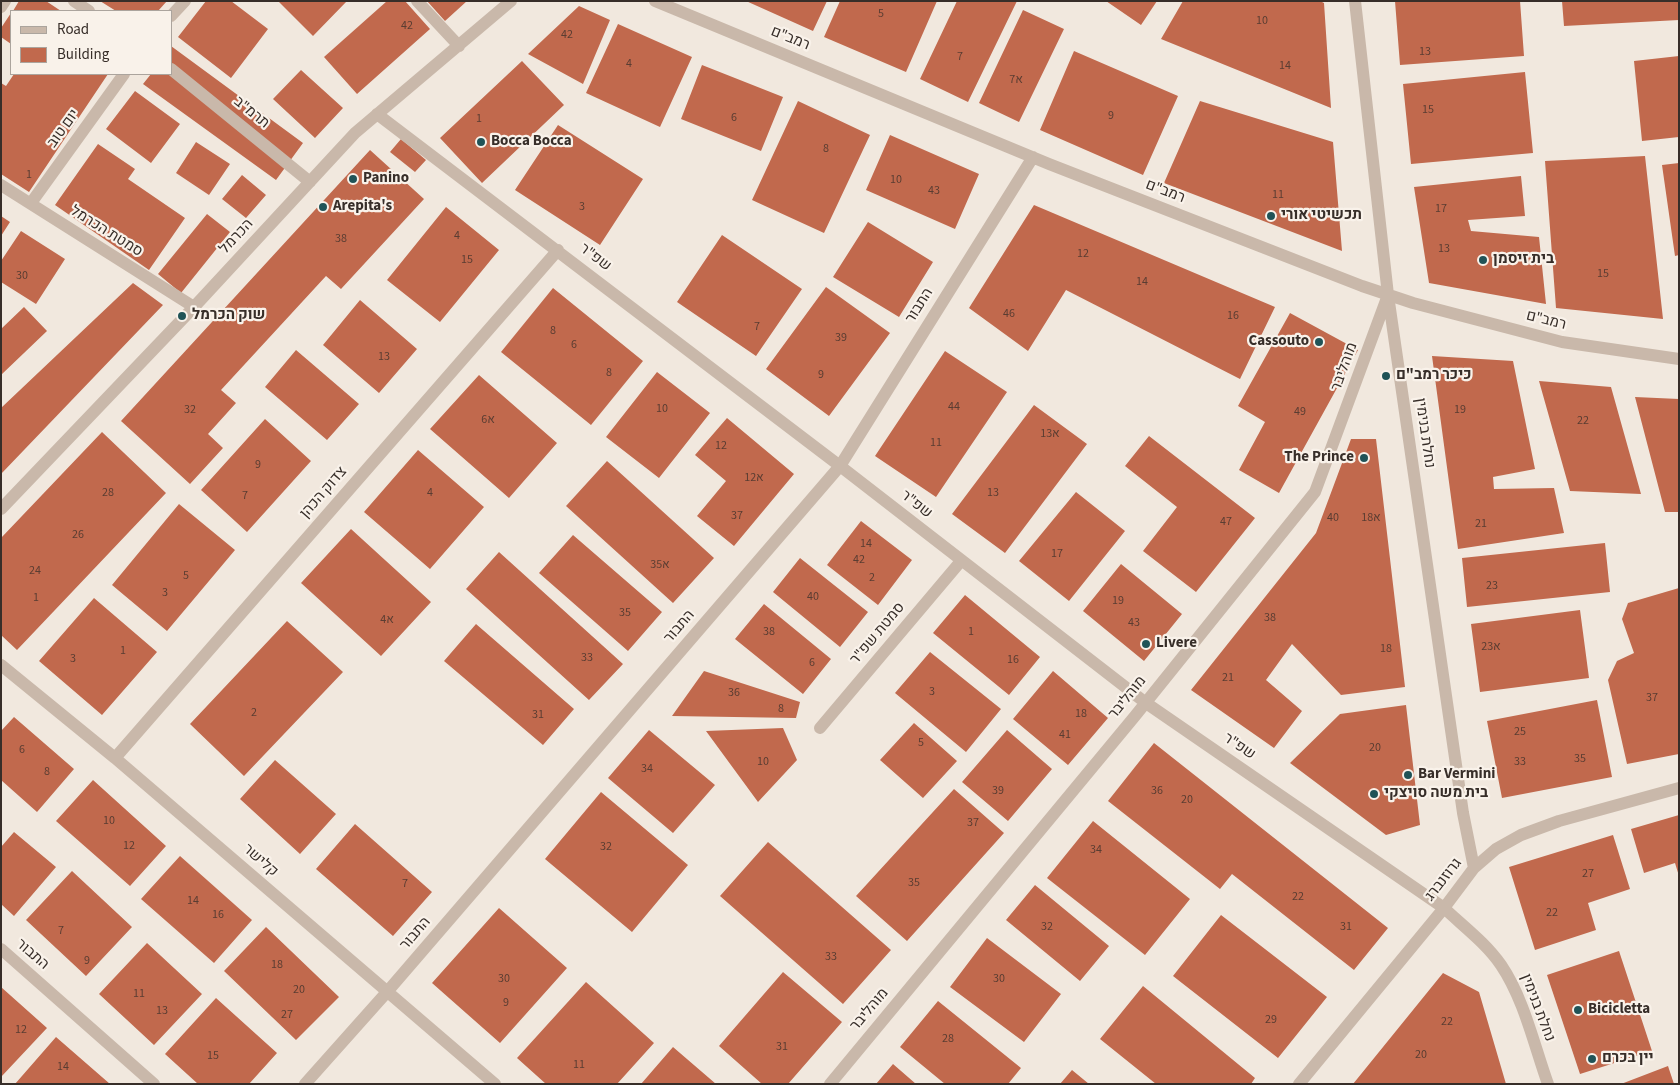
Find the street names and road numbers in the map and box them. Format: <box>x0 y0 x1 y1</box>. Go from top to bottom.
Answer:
street label: רמב"ם <box>768 23 812 55</box>
street label: תרמ"ב <box>230 93 272 133</box>
street label: יום טוב <box>44 106 84 152</box>
street label: רמב"ם <box>1143 176 1187 208</box>
street label: סמטת הכרמל <box>66 203 146 261</box>
street label: הכרמל <box>216 216 258 258</box>
street label: שפ"ר <box>576 240 614 276</box>
street label: התבור <box>902 285 938 327</box>
street label: רמב"ם <box>1524 307 1568 335</box>
street label: מוהליבר <box>1328 340 1362 394</box>
street label: נחלת בנימין <box>1410 397 1438 469</box>
street label: צדוק הכהן <box>297 463 351 523</box>
street label: שפ"ר <box>897 487 935 523</box>
street label: סמטת שפ"ר <box>847 599 909 669</box>
street label: התבור <box>661 607 699 647</box>
street label: מוהליבר <box>1105 673 1151 723</box>
street label: שפ"ר <box>1219 730 1259 764</box>
street label: קלישר <box>239 841 281 881</box>
street label: גרוזנברג <box>1422 855 1466 905</box>
street label: התבור <box>397 914 435 954</box>
street label: התבור <box>12 936 52 974</box>
street label: נחלת בנימין <box>1516 972 1558 1044</box>
street label: מוהליבר <box>847 985 893 1035</box>

